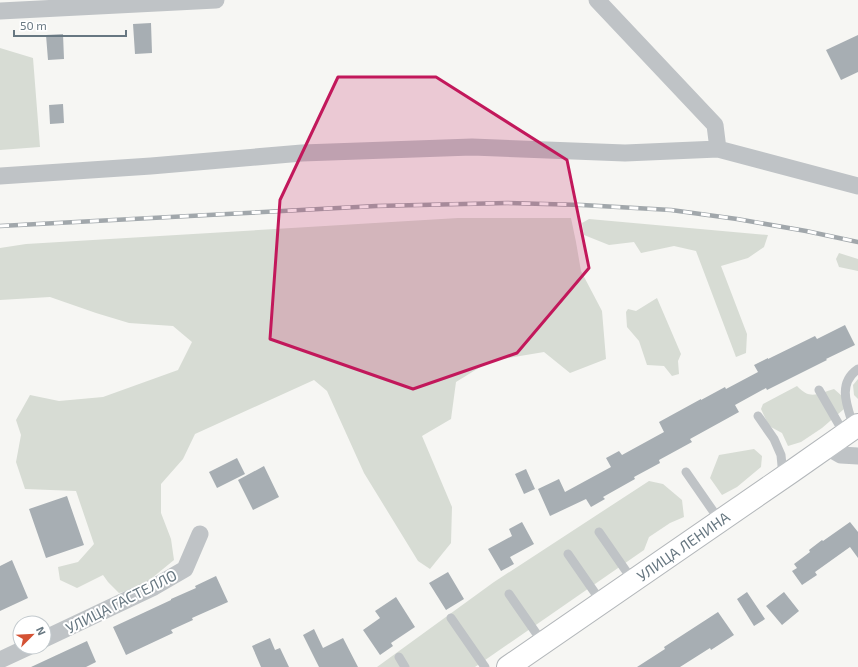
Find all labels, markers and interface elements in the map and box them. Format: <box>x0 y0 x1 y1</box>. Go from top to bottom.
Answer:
scale bar <box>14 12 126 38</box>
text: 50 m <box>20 18 47 32</box>
street label: УЛИЦА ЛЕНИНА <box>633 507 733 585</box>
street label: УЛИЦА ГАСТЕЛЛО <box>63 565 179 637</box>
north arrow <box>12 615 52 655</box>
text: N <box>34 624 49 637</box>

